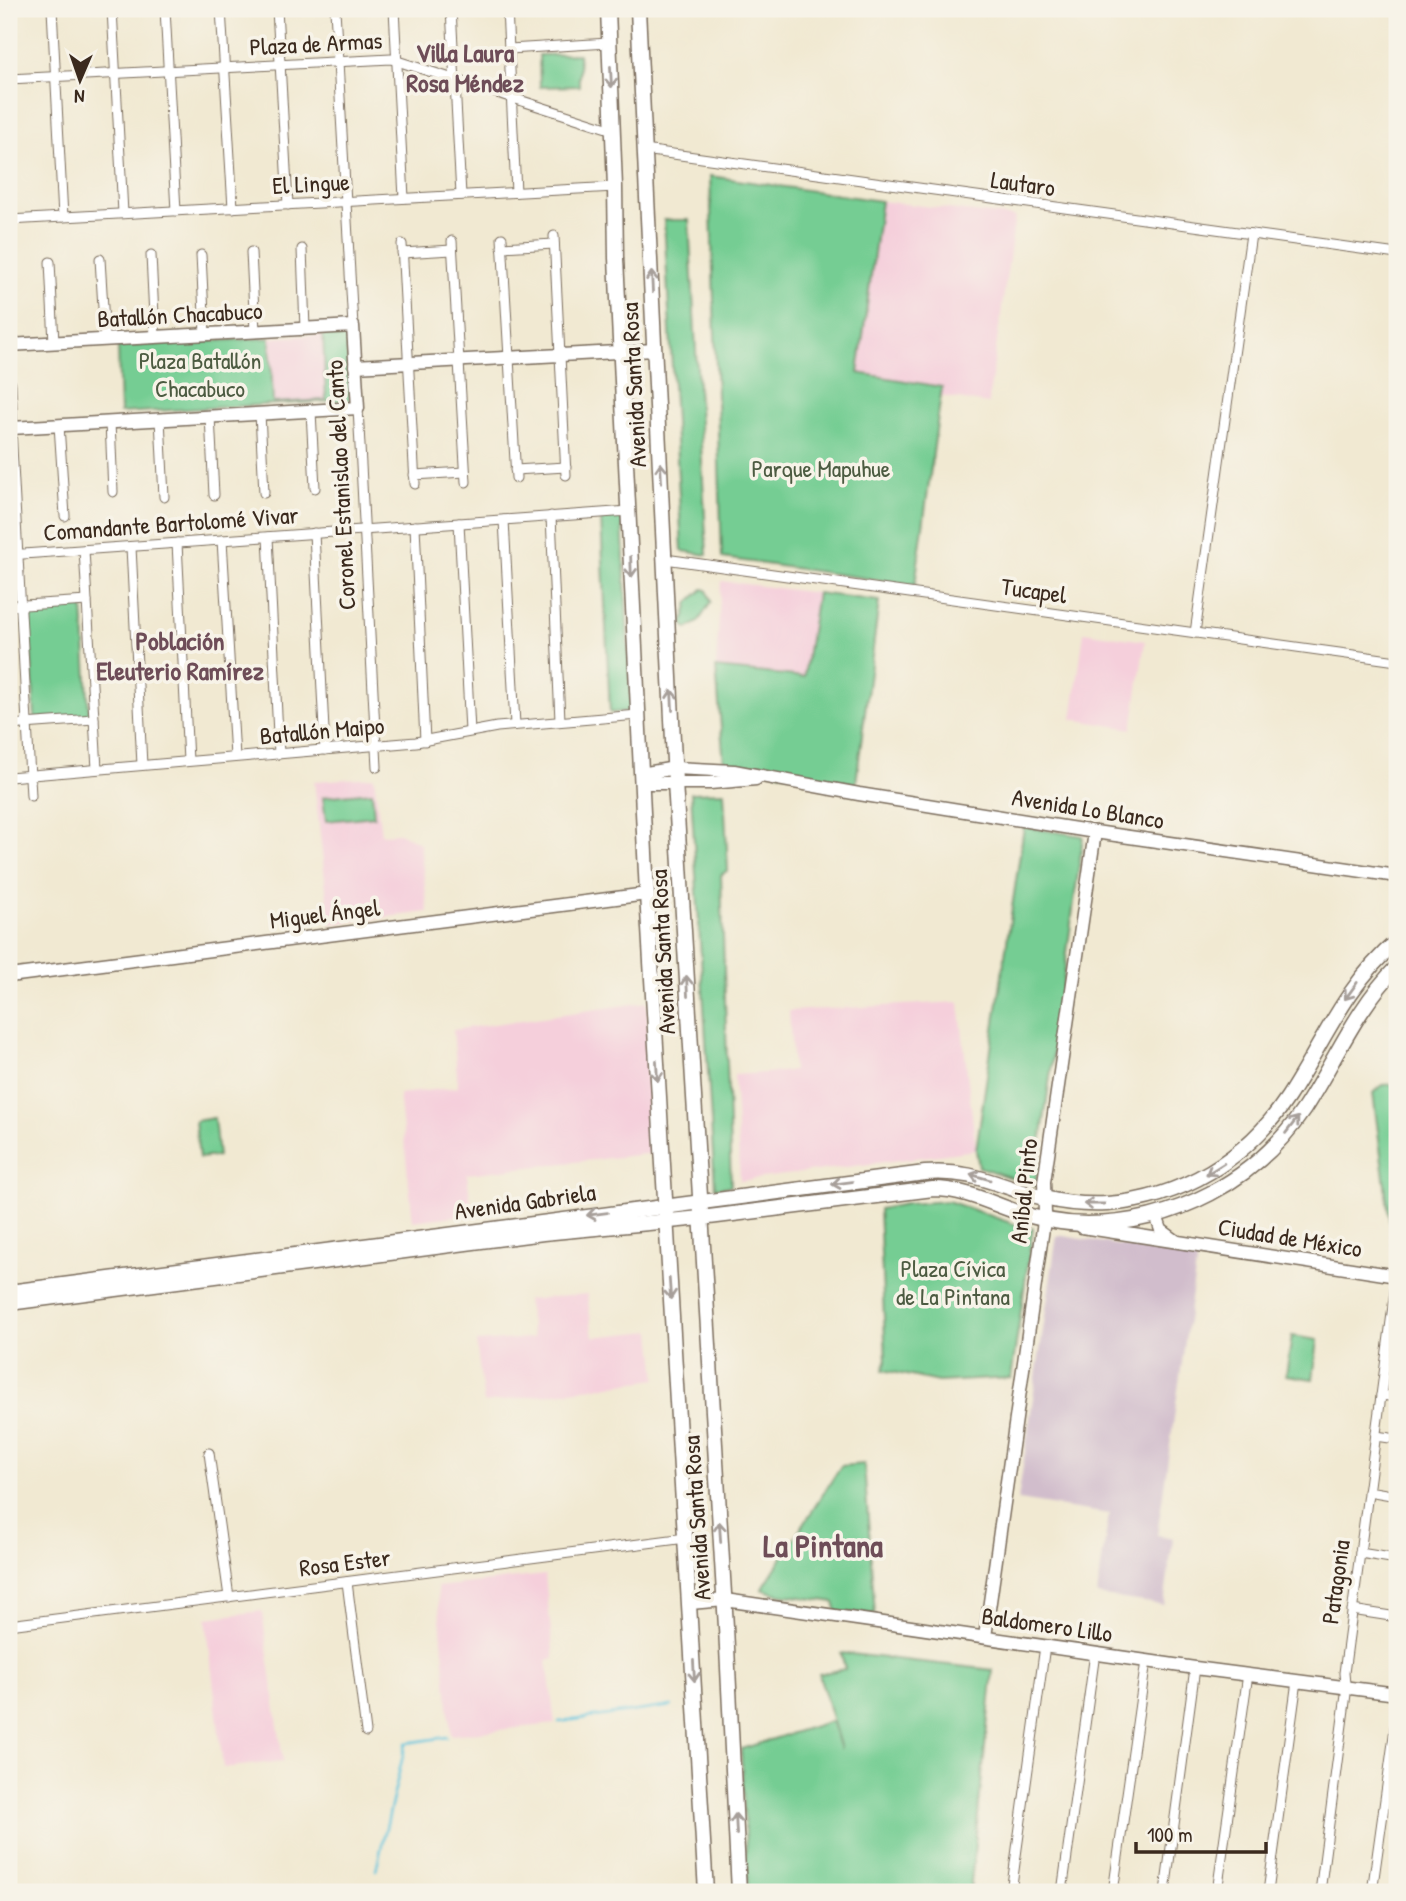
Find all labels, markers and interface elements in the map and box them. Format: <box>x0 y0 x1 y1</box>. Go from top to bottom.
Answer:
street label: Plaza de Armas <box>249 24 383 62</box>
district label: Villa Laura Rosa Méndez <box>406 35 524 100</box>
north arrow <box>46 46 116 116</box>
one-way arrow <box>604 65 617 88</box>
text: N <box>74 84 85 110</box>
street label: Lautaro <box>989 163 1058 203</box>
street label: El Lingue <box>271 165 351 201</box>
one-way arrow <box>645 271 658 294</box>
street label: Batallón Chacabuco <box>96 294 264 334</box>
street label: Avenida Santa Rosa <box>613 302 653 468</box>
park label: Plaza Batallón Chacabuco <box>139 344 261 404</box>
street label: Coronel Estanislao del Canto <box>317 359 363 611</box>
park label: Parque Mapuhue <box>752 452 891 484</box>
one-way arrow <box>655 462 668 485</box>
street label: Comandante Bartolomé Vivar <box>42 498 300 548</box>
one-way arrow <box>624 555 638 578</box>
street label: Tucapel <box>999 570 1070 611</box>
district label: Población Eleuterio Ramírez <box>96 623 264 688</box>
one-way arrow <box>665 689 678 712</box>
street label: Batallón Maipo <box>258 709 386 751</box>
street label: Avenida Lo Blanco <box>1010 780 1167 836</box>
street label: Avenida Santa Rosa <box>642 869 682 1035</box>
street label: Miguel Ángel <box>268 890 382 936</box>
one-way arrow <box>681 975 694 998</box>
one-way arrow <box>1344 981 1359 1000</box>
one-way arrow <box>651 1059 664 1082</box>
one-way arrow <box>1284 1116 1299 1135</box>
street label: Aníbal Pinto <box>1002 1137 1044 1245</box>
one-way arrow <box>1205 1162 1225 1176</box>
one-way arrow <box>969 1170 991 1183</box>
street label: Avenida Gabriela <box>452 1175 597 1227</box>
one-way arrow <box>831 1177 854 1190</box>
one-way arrow <box>1083 1197 1106 1211</box>
one-way arrow <box>586 1208 609 1221</box>
street label: Ciudad de México <box>1216 1210 1365 1264</box>
park label: Plaza Cívica de La Pintana <box>896 1252 1010 1312</box>
one-way arrow <box>664 1277 677 1300</box>
street label: Avenida Santa Rosa <box>674 1435 718 1602</box>
one-way arrow <box>714 1521 727 1544</box>
district label: La Pintana <box>763 1524 883 1567</box>
street label: Patagonia <box>1313 1538 1357 1626</box>
street label: Rosa Ester <box>297 1541 392 1583</box>
street label: Baldomero Lillo <box>980 1599 1115 1649</box>
one-way arrow <box>688 1659 701 1682</box>
scale bar <box>1136 1810 1266 1854</box>
one-way arrow <box>729 1813 742 1836</box>
text: 100 m <box>1147 1820 1193 1849</box>

